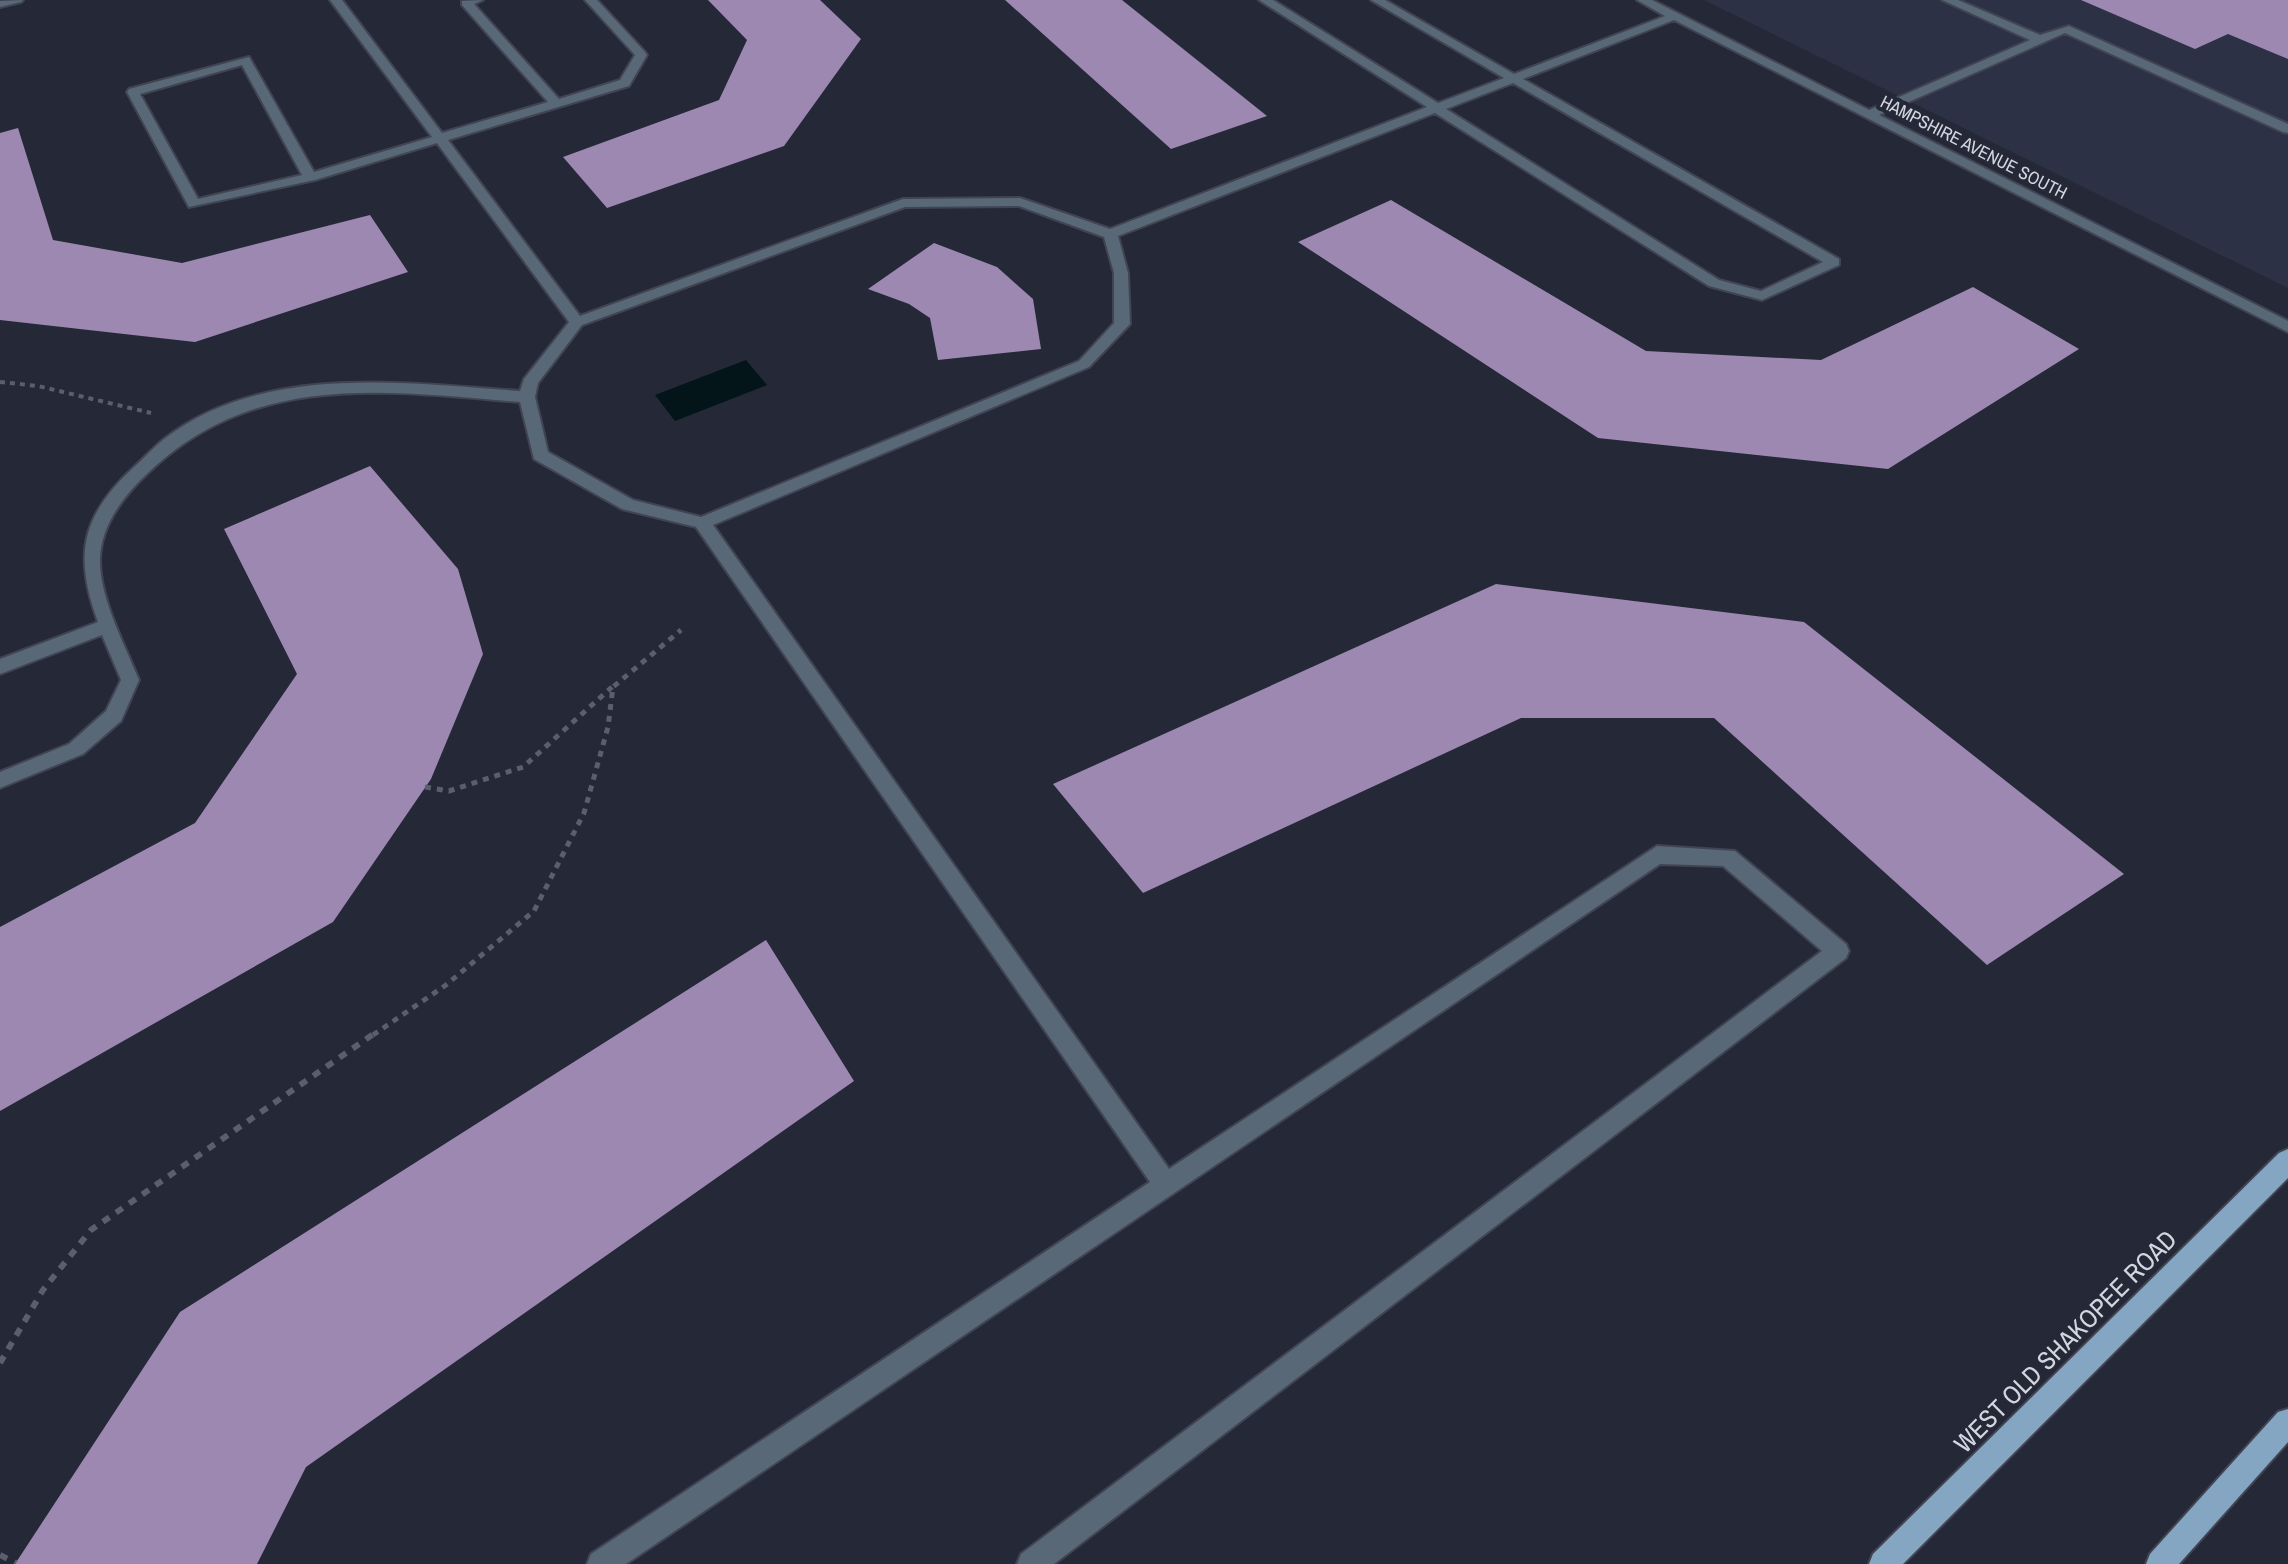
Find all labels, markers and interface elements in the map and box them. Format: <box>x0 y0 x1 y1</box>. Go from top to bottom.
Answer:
street label: HAMPSHIRE AVENUE SOUTH <box>1876 89 2072 205</box>
street label: WEST OLD SHAKOPEE ROAD <box>1946 1222 2184 1460</box>

